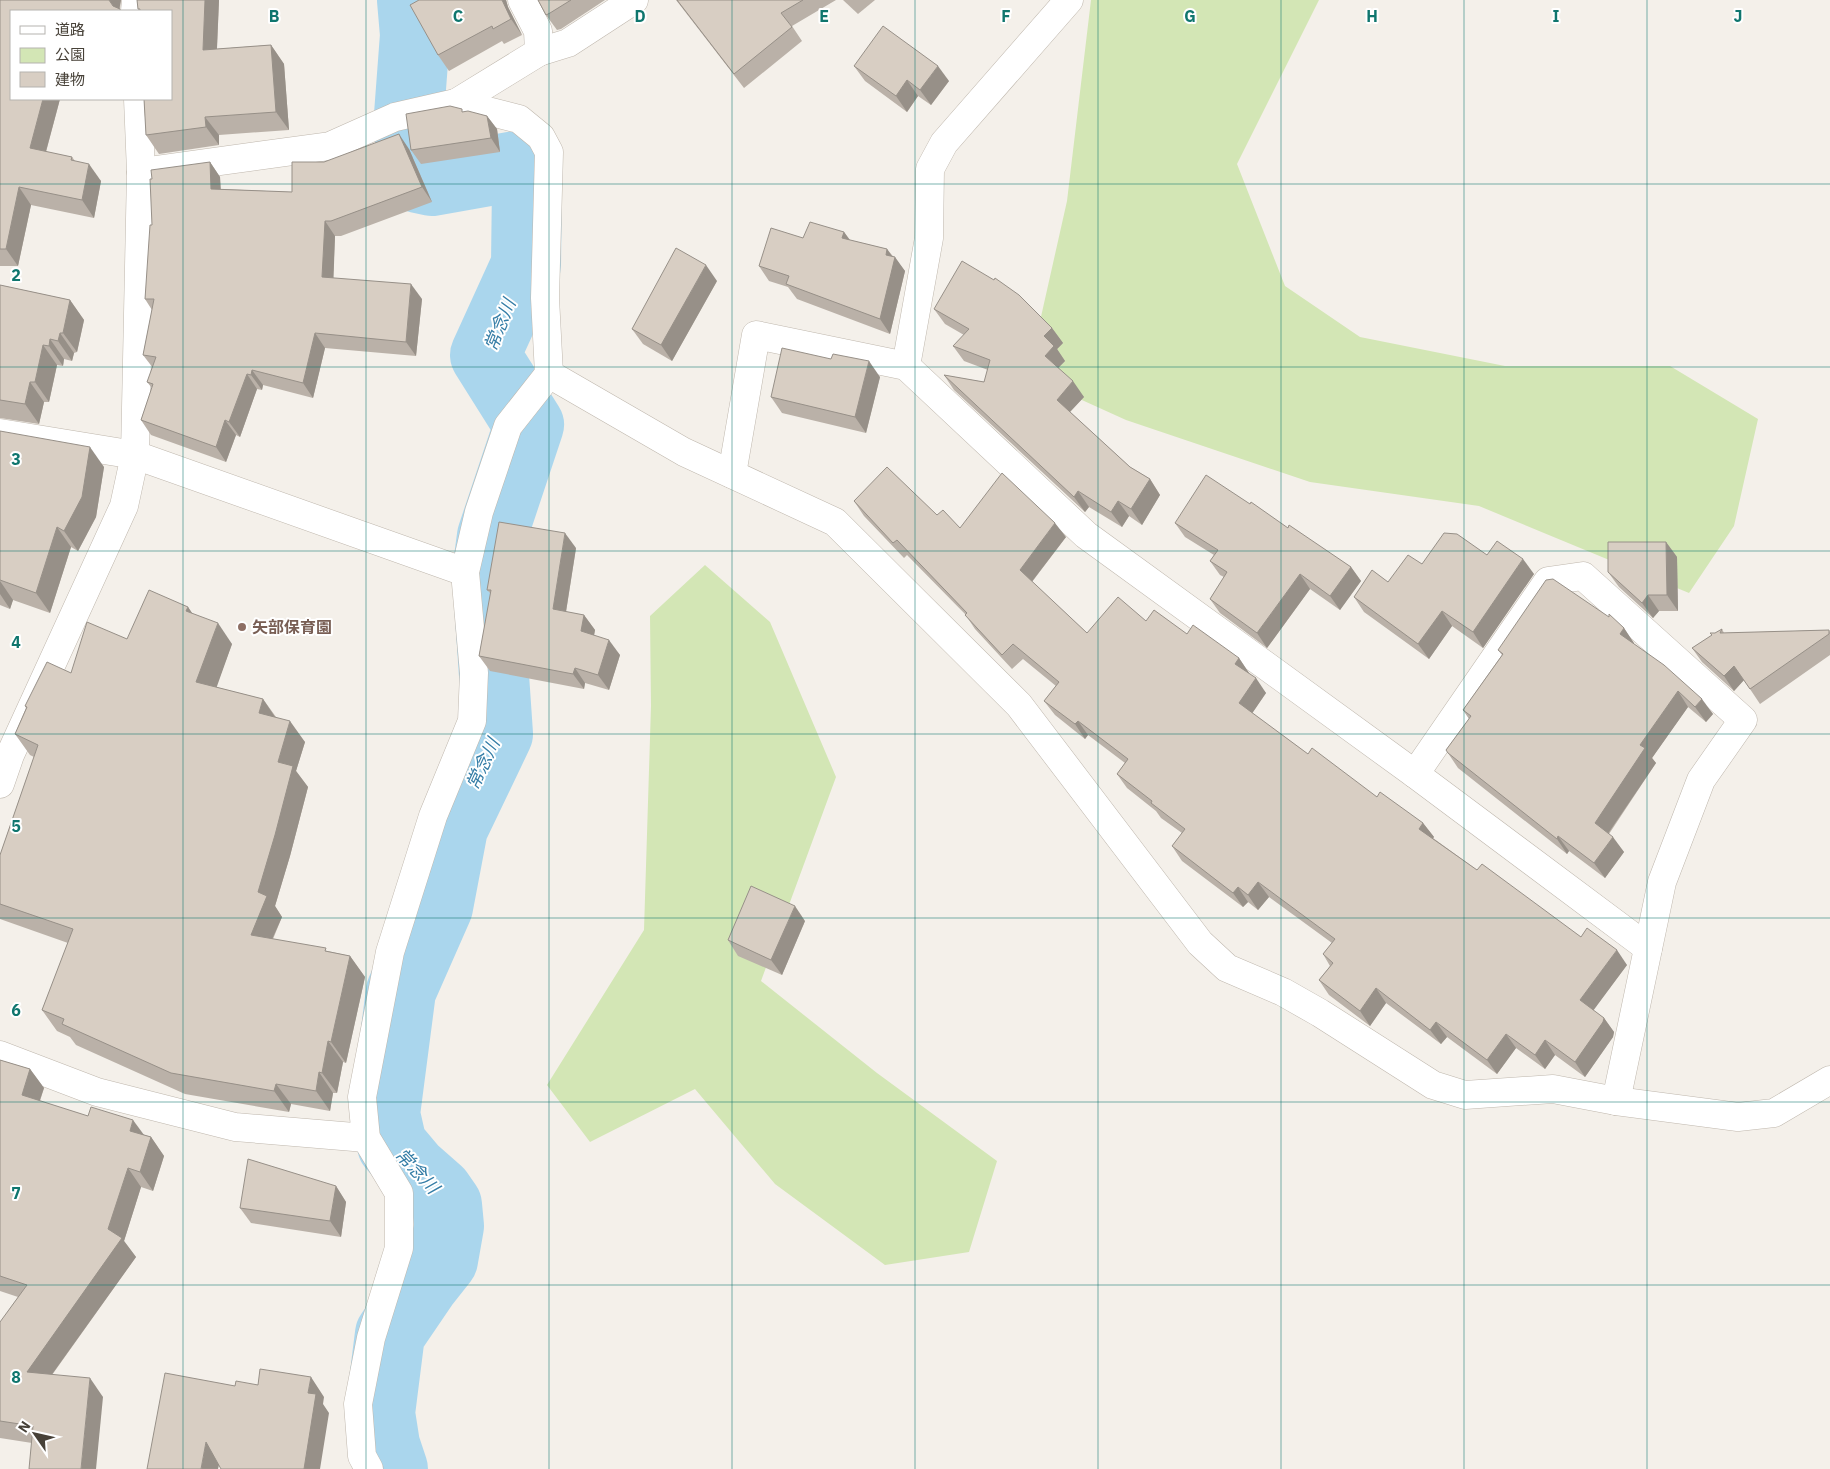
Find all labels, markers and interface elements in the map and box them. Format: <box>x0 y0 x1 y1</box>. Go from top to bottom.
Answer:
text: B <box>269 6 280 26</box>
text: C <box>453 6 463 26</box>
text: D <box>634 6 646 26</box>
text: E <box>819 6 829 26</box>
text: F <box>1001 6 1011 26</box>
text: G <box>1184 6 1196 26</box>
text: H <box>1366 6 1378 26</box>
text: I <box>1553 6 1560 26</box>
text: J <box>1734 6 1742 26</box>
legend <box>10 10 172 100</box>
text: 道路 <box>55 20 85 39</box>
text: 公園 <box>55 45 85 64</box>
text: 建物 <box>55 70 85 89</box>
text: 2 <box>11 265 21 285</box>
water label: 常念川 <box>479 294 521 354</box>
text: 3 <box>11 449 21 469</box>
place label: 矢部保育園 <box>252 617 332 637</box>
marker: 矢部保育園 <box>236 621 248 633</box>
text: 4 <box>11 632 21 652</box>
water label: 常念川 <box>461 733 505 793</box>
text: 5 <box>11 816 21 836</box>
text: 6 <box>11 1000 21 1020</box>
water label: 常念川 <box>391 1143 446 1200</box>
text: 7 <box>11 1183 21 1203</box>
text: 8 <box>11 1367 21 1387</box>
north arrow <box>10 1409 60 1459</box>
text: N <box>14 1417 35 1436</box>

